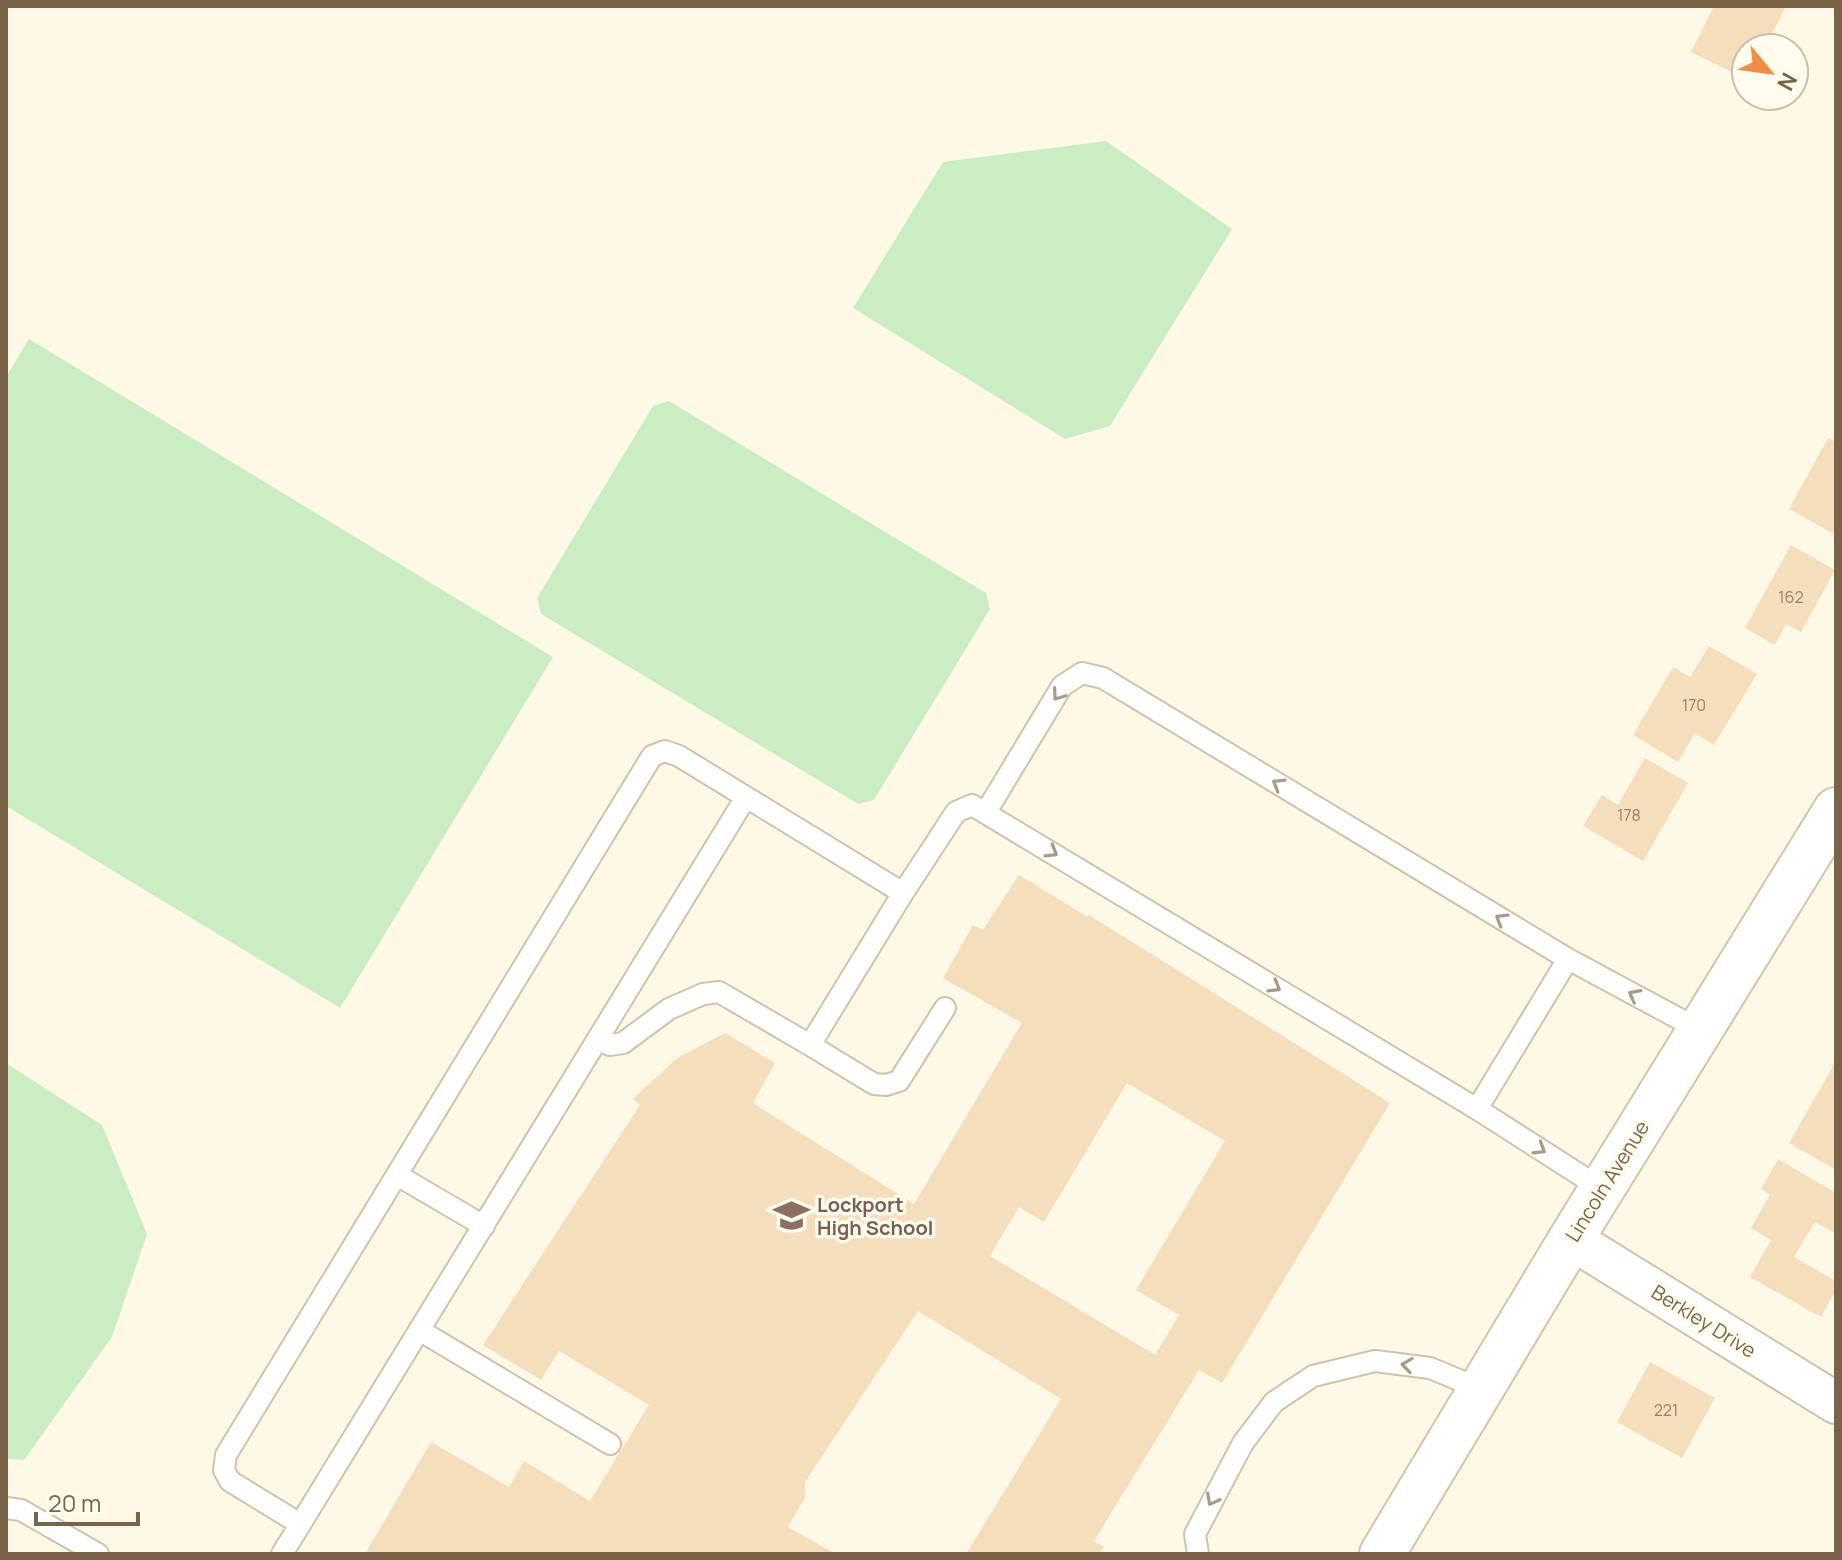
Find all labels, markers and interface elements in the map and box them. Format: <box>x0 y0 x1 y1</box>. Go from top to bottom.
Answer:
north arrow <box>1730 32 1810 112</box>
text: N <box>1771 68 1804 96</box>
house number: 162 <box>1778 586 1804 608</box>
one-way arrow <box>1053 686 1068 701</box>
house number: 170 <box>1682 694 1706 716</box>
one-way arrow <box>1272 778 1287 794</box>
house number: 178 <box>1617 804 1641 826</box>
one-way arrow <box>1043 842 1058 858</box>
one-way arrow <box>1495 913 1510 929</box>
one-way arrow <box>1266 977 1281 993</box>
one-way arrow <box>1627 989 1642 1004</box>
street label: Lincoln Avenue <box>1559 1115 1655 1247</box>
one-way arrow <box>1531 1140 1546 1155</box>
place label: Lockport High School <box>817 1191 933 1241</box>
school or university icon: Lockport High School <box>772 1196 810 1234</box>
street label: Berkley Drive <box>1647 1278 1761 1364</box>
one-way arrow <box>1401 1357 1414 1374</box>
house number: 221 <box>1654 1399 1678 1421</box>
scale bar <box>36 1476 138 1526</box>
text: 20 m <box>48 1486 101 1519</box>
one-way arrow <box>1207 1492 1222 1506</box>

